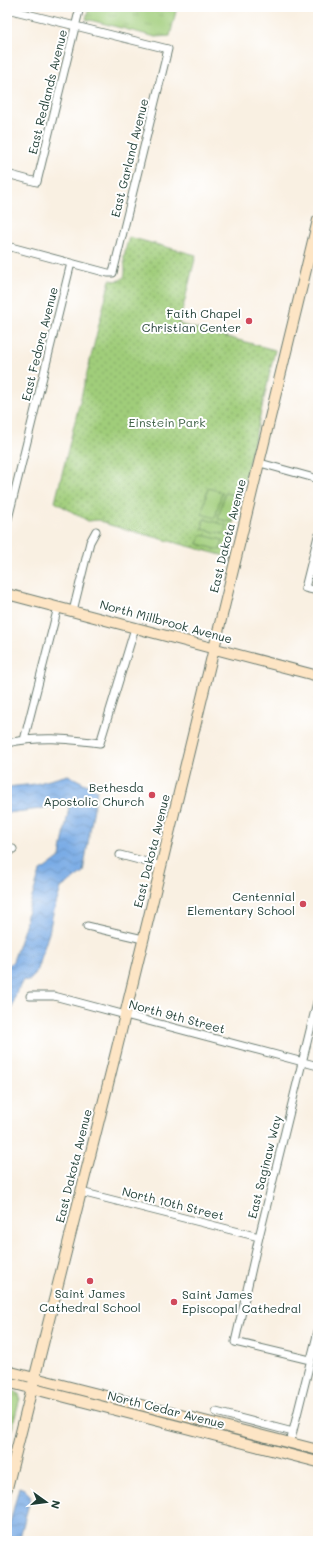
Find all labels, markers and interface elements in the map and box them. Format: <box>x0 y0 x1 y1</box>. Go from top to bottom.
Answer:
street label: East Redlands Avenue <box>24 28 70 156</box>
street label: East Garland Avenue <box>107 97 152 219</box>
street label: East Fedora Avenue <box>17 285 61 402</box>
place label: Faith Chapel Christian Center <box>142 305 241 335</box>
marker: Faith Chapel Christian Center <box>244 316 254 326</box>
park label: Einstein Park <box>128 414 206 430</box>
street label: East Dakota Avenue <box>205 477 249 594</box>
street label: North Millbrook Avenue <box>98 596 234 646</box>
place label: Bethesda Apostolic Church <box>44 779 144 809</box>
marker: Bethesda Apostolic Church <box>147 790 157 800</box>
street label: East Dakota Avenue <box>129 792 173 909</box>
place label: Centennial Elementary School <box>187 888 295 918</box>
marker: Centennial Elementary School <box>298 899 308 909</box>
street label: North 9th Street <box>127 995 227 1037</box>
street label: East Dakota Avenue <box>51 1107 95 1224</box>
street label: East Saginaw Way <box>243 1114 285 1220</box>
street label: North 10th Street <box>120 1183 226 1223</box>
marker: Saint James Cathedral School <box>85 1276 95 1286</box>
place label: Saint James Cathedral School <box>39 1285 141 1315</box>
place label: Saint James Episcopal Cathedral <box>182 1286 301 1316</box>
marker: Saint James Episcopal Cathedral <box>169 1297 179 1307</box>
street label: North Cedar Avenue <box>106 1387 227 1431</box>
north arrow <box>26 1482 66 1522</box>
text: N <box>48 1499 64 1510</box>

